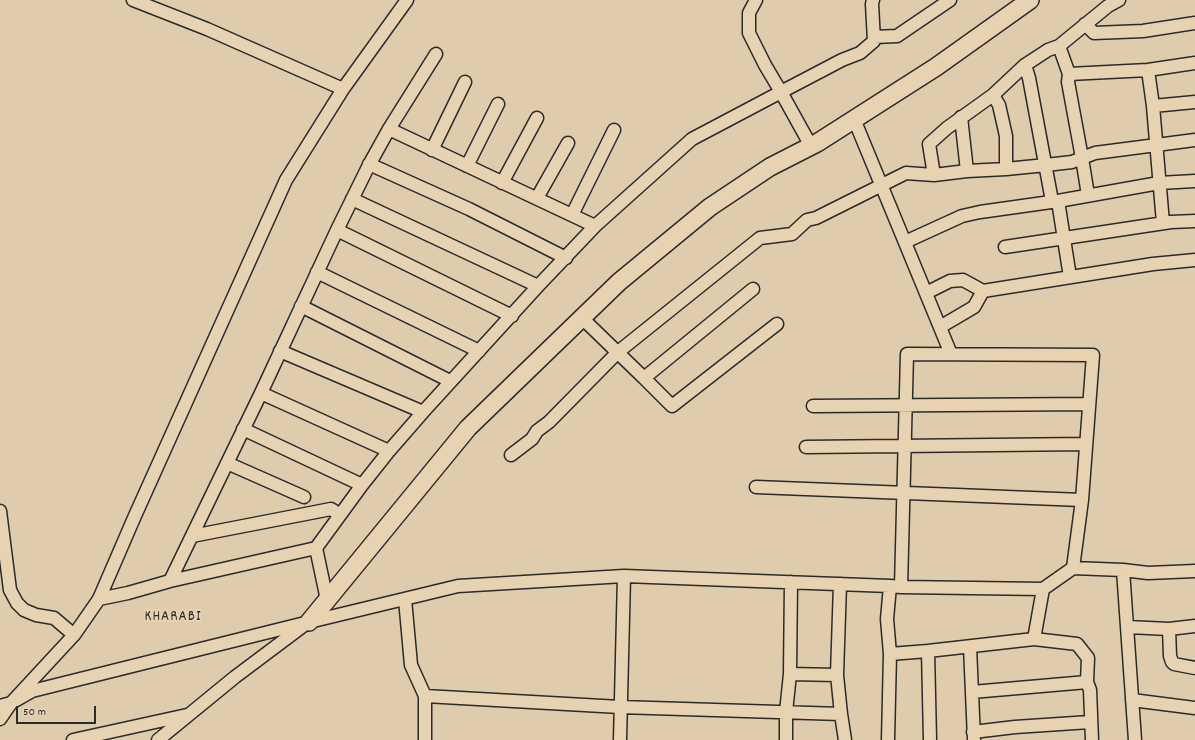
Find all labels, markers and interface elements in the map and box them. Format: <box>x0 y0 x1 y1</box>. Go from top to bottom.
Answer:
district label: KHARABI <box>144 609 202 627</box>
scale bar <box>18 698 98 724</box>
text: 50 m <box>23 704 46 721</box>

